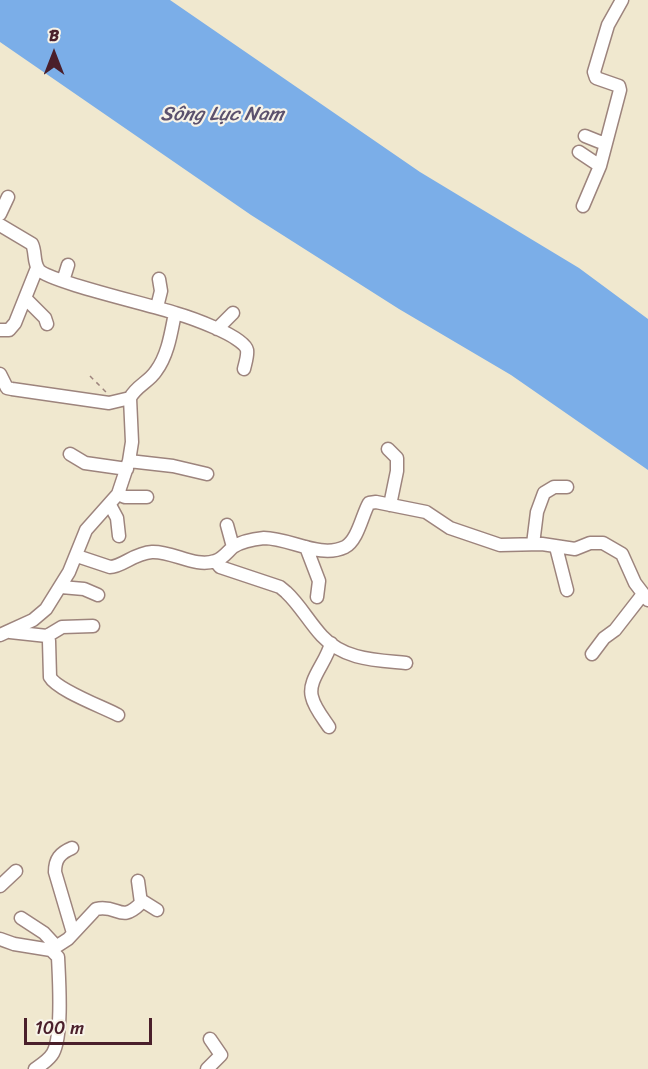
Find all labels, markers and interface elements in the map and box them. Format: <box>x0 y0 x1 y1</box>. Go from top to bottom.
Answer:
text: B <box>49 21 59 50</box>
north arrow <box>24 24 84 84</box>
water label: Sông Lục Nam <box>160 103 284 127</box>
scale bar <box>27 1006 154 1044</box>
text: 100 m <box>35 1012 84 1044</box>

